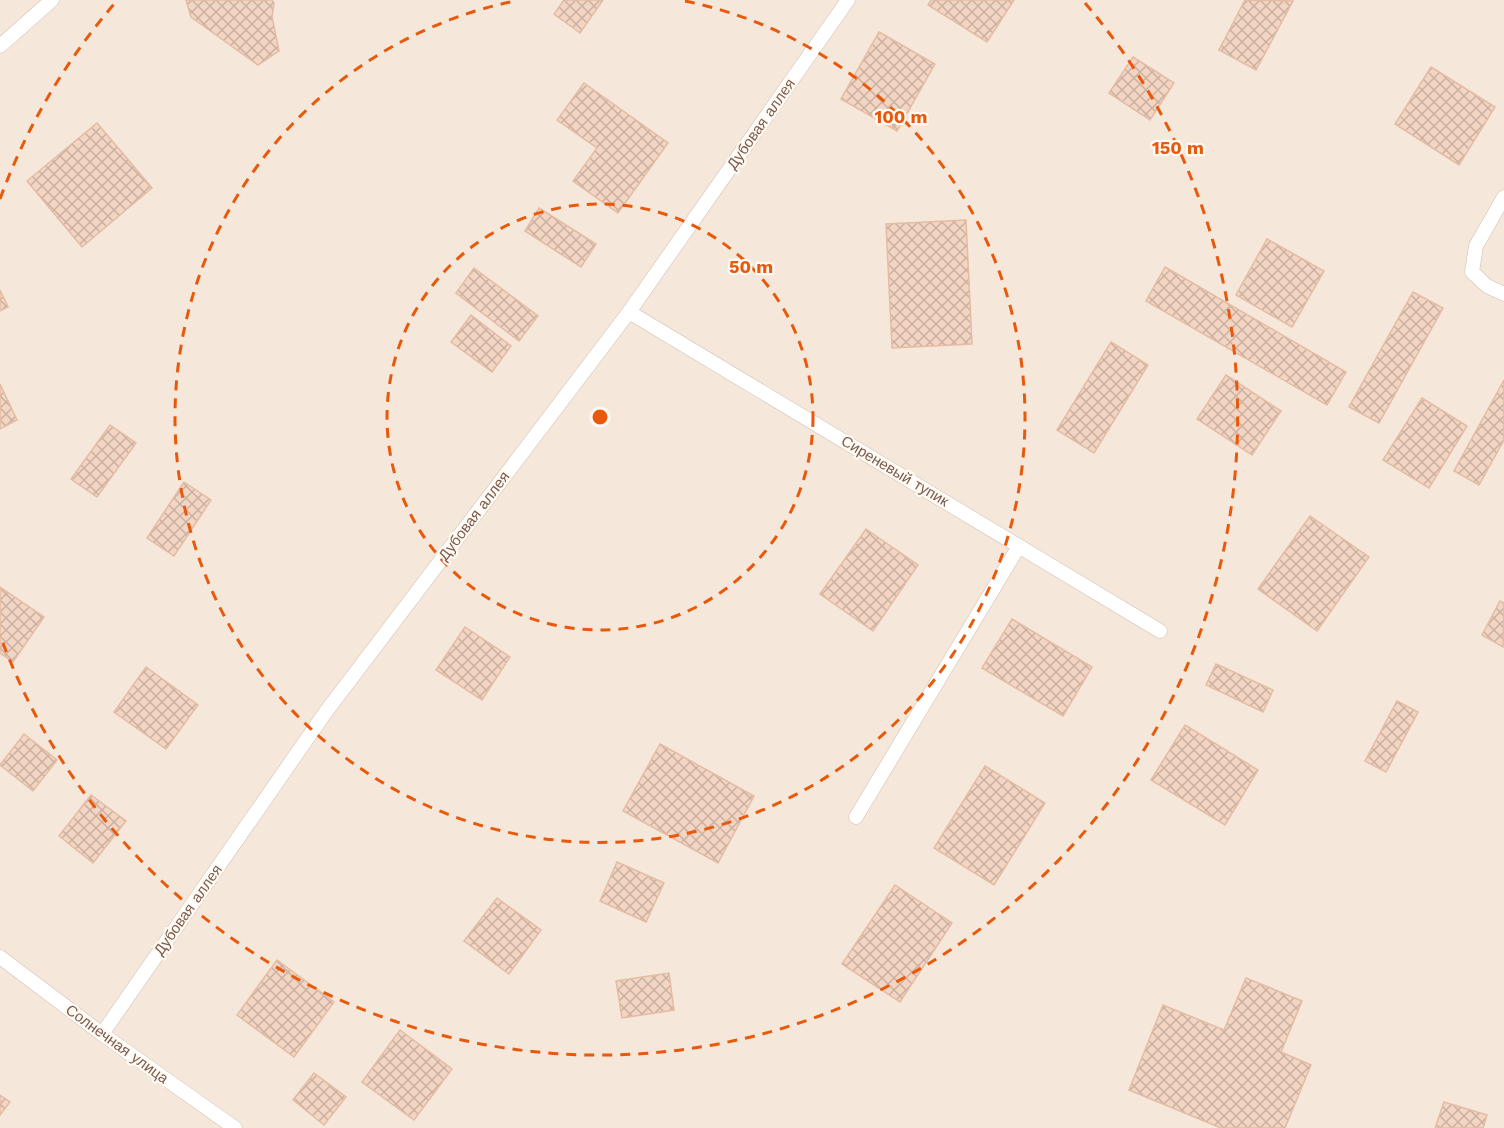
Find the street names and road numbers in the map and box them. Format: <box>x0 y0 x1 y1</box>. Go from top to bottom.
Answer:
street label: Дубовая аллея <box>723 75 799 173</box>
street label: Сиреневый тупик <box>838 432 952 510</box>
street label: Дубовая аллея <box>435 468 513 564</box>
street label: Дубовая аллея <box>150 861 226 959</box>
street label: Солнечная улица <box>62 1001 172 1088</box>

